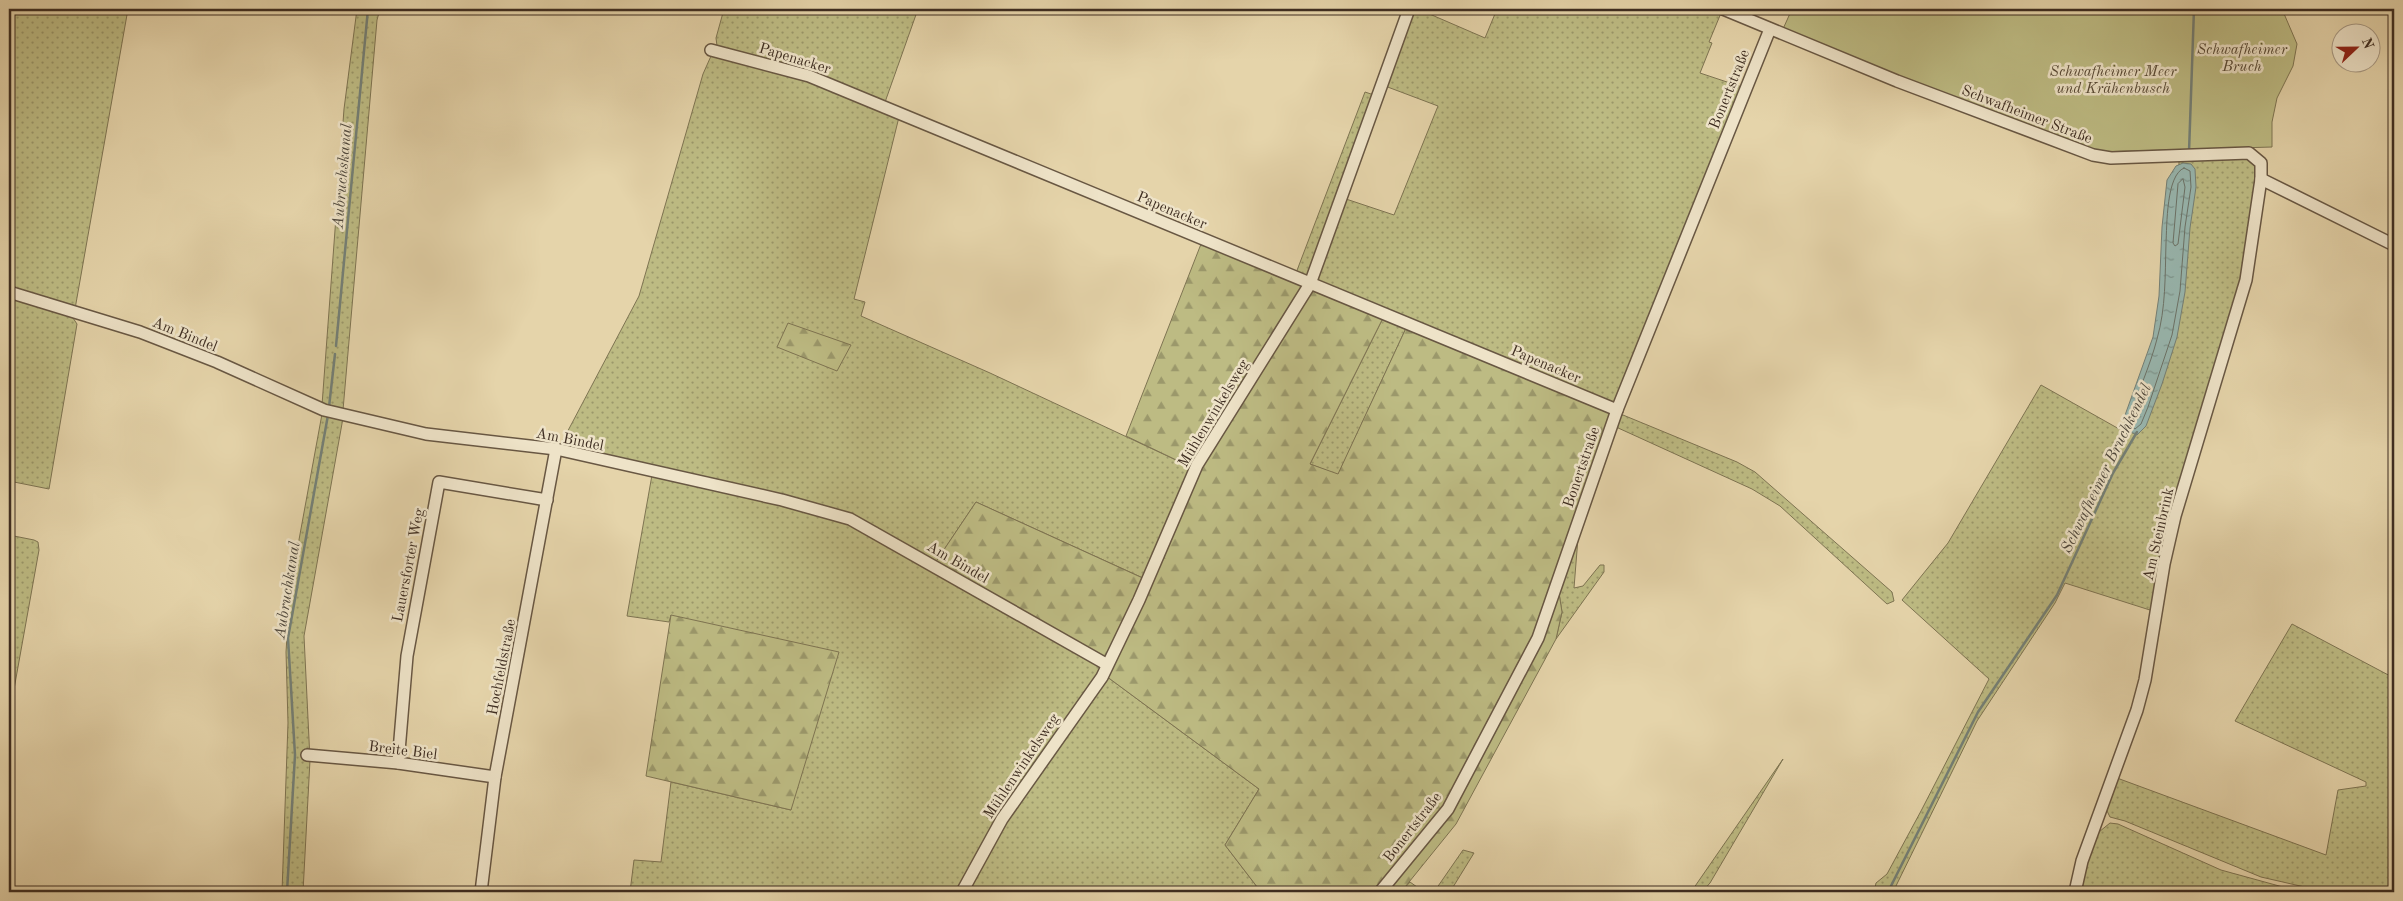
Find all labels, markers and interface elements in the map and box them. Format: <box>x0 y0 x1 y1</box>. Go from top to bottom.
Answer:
north arrow <box>2330 22 2380 72</box>
text: N <box>2359 36 2376 51</box>
street label: Papenacker <box>757 41 832 78</box>
park label: Schwafheimer Bruch <box>2197 43 2288 75</box>
street label: Bonertstraße <box>1708 48 1753 131</box>
park label: Schwafheimer Meer und Krähenbusch <box>2050 65 2177 97</box>
street label: Schwafheimer Straße <box>1959 84 2094 147</box>
water label: Aubruchskanal <box>330 123 356 230</box>
street label: Papenacker <box>1134 190 1209 233</box>
street label: Am Bindel <box>150 316 219 355</box>
street label: Papenacker <box>1508 344 1583 387</box>
street label: Mühlenwinkelsweg <box>1176 357 1252 470</box>
water label: Schwafheimer Bruchkendel <box>2059 381 2155 556</box>
street label: Bonertstraße <box>1562 425 1603 510</box>
street label: Am Bindel <box>534 427 605 454</box>
street label: Am Steinbrink <box>2141 486 2177 582</box>
street label: Lauersforter Weg <box>391 507 428 623</box>
water label: Aubruchkanal <box>272 540 304 641</box>
street label: Am Bindel <box>924 540 991 587</box>
street label: Hochfeldstraße <box>486 618 519 717</box>
street label: Mühlenwinkelsweg <box>982 712 1063 822</box>
street label: Breite Biel <box>368 740 438 763</box>
street label: Bonertstraße <box>1381 790 1445 866</box>

